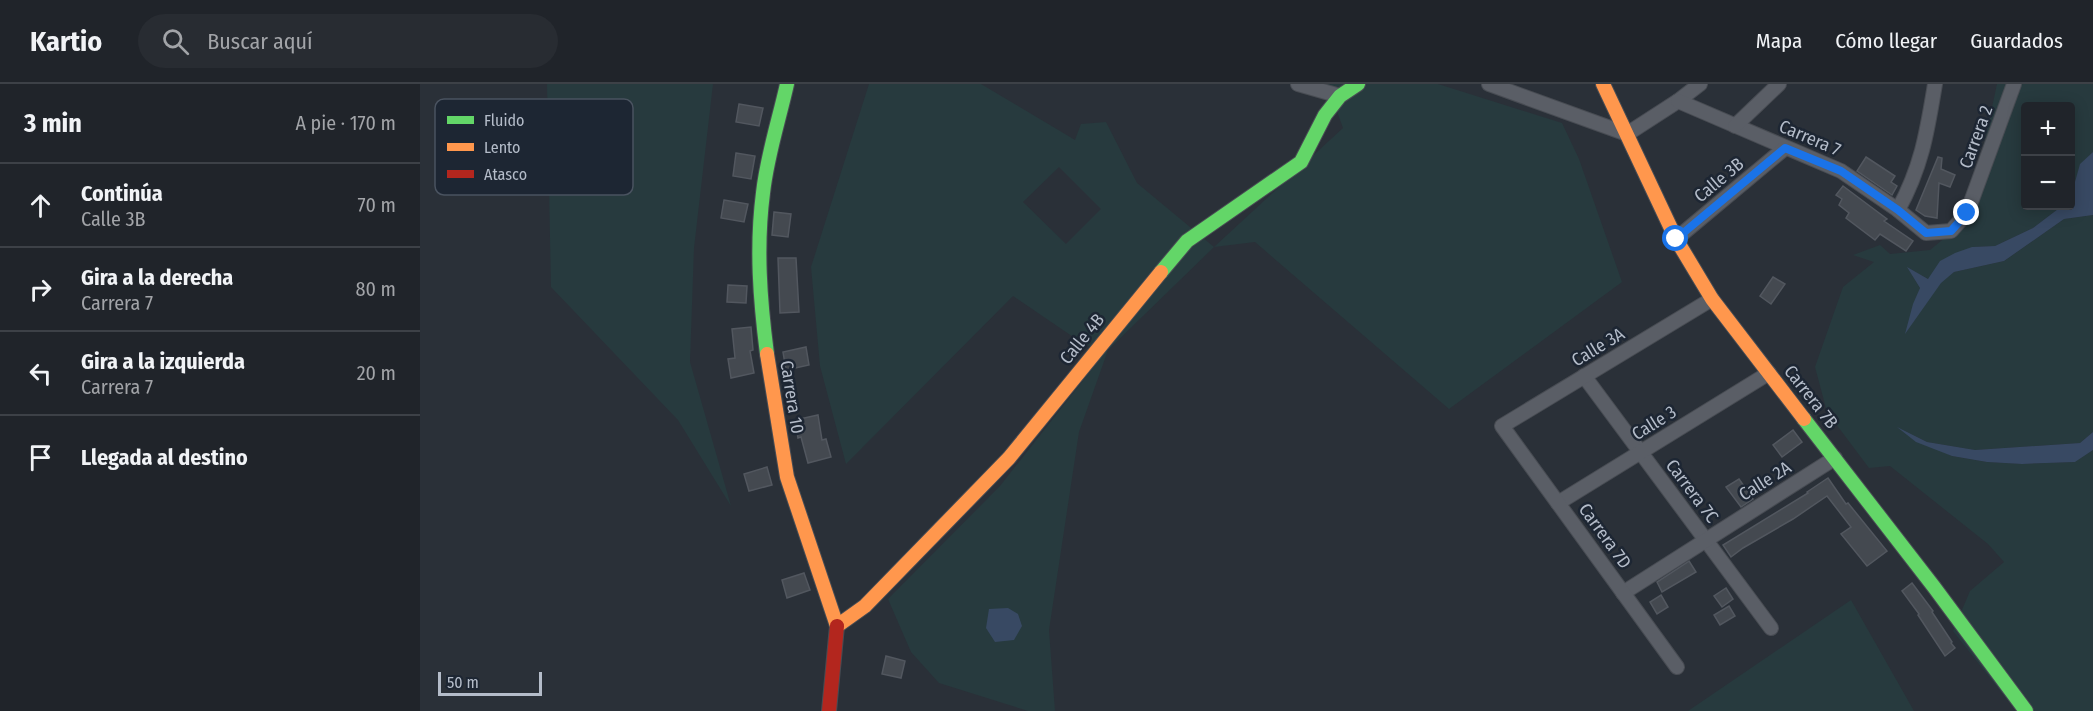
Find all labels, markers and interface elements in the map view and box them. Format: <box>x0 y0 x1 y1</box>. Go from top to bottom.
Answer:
search box <box>138 14 558 68</box>
text: Kartio <box>30 25 102 58</box>
icon: search <box>159 25 192 58</box>
text: Buscar aquí <box>207 28 313 55</box>
text: Mapa <box>1756 28 1802 54</box>
text: Cómo llegar <box>1835 28 1937 54</box>
text: Guardados <box>1970 28 2063 54</box>
legend <box>435 99 633 195</box>
street label: Carrera 2 <box>1954 102 1998 172</box>
map controls <box>2021 102 2075 210</box>
button: + <box>2021 102 2075 156</box>
text: 3 min <box>24 108 82 139</box>
text: A pie · 170 m <box>295 111 396 135</box>
text: Fluido <box>484 111 524 130</box>
street label: Carrera 7 <box>1776 115 1844 161</box>
text: Lento <box>484 138 520 157</box>
street label: Calle 3B <box>1690 153 1748 207</box>
button: − <box>2021 156 2075 210</box>
text: Atasco <box>484 165 527 184</box>
text: Continúa <box>81 180 163 207</box>
icon: ahead <box>24 189 57 222</box>
text: 70 m <box>358 193 396 217</box>
route end <box>1953 199 1979 225</box>
text: Calle 3B <box>81 207 146 231</box>
route start <box>1662 225 1688 251</box>
text: Gira a la derecha <box>81 264 233 291</box>
icon: right <box>24 273 57 306</box>
text: 80 m <box>356 277 396 301</box>
text: Carrera 7 <box>81 291 153 315</box>
street label: Calle 4B <box>1055 309 1109 369</box>
street label: Calle 3A <box>1568 322 1629 371</box>
text: Gira a la izquierda <box>81 348 245 375</box>
icon: left <box>24 357 57 390</box>
street label: Carrera 10 <box>775 359 809 435</box>
text: 20 m <box>357 361 396 385</box>
street label: Carrera 7B <box>1779 361 1843 433</box>
text: Carrera 7 <box>81 375 153 399</box>
street label: Calle 3 <box>1628 401 1680 445</box>
icon: arrive <box>24 441 57 474</box>
text: Llegada al destino <box>81 444 248 471</box>
street label: Carrera 7C <box>1661 455 1723 527</box>
street label: Calle 2A <box>1735 456 1796 506</box>
street label: Carrera 7D <box>1574 499 1636 573</box>
scale bar <box>438 669 542 696</box>
text: 50 m <box>447 673 479 692</box>

